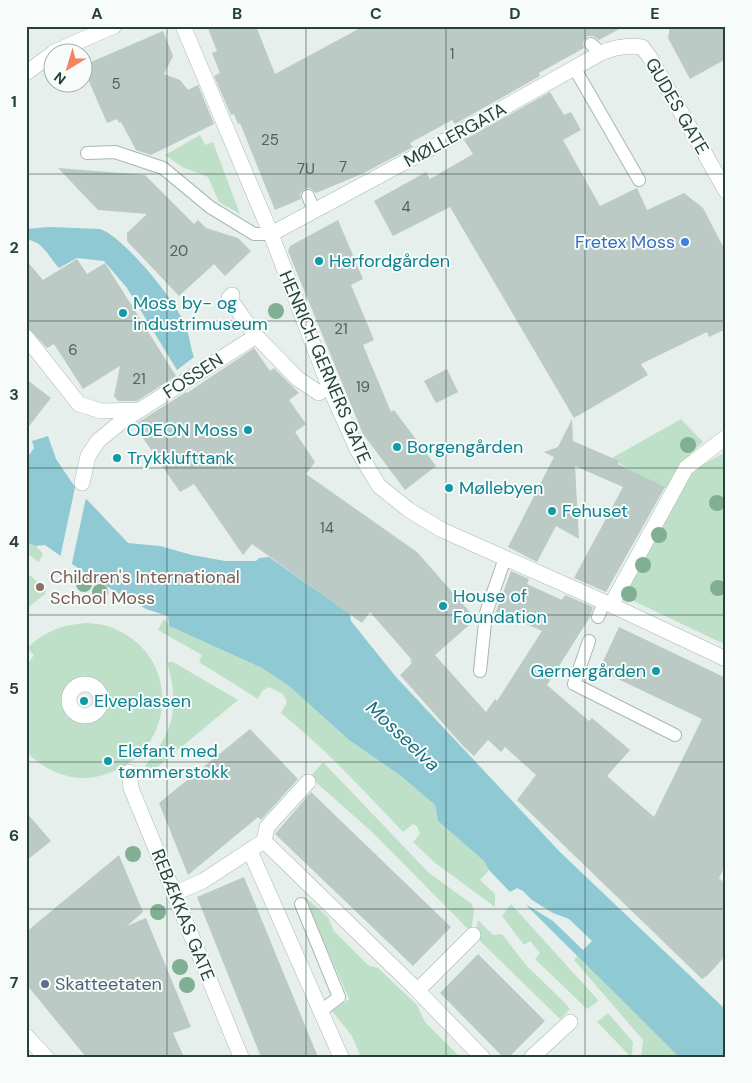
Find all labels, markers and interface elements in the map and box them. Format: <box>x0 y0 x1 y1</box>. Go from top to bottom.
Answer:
text: A <box>91 3 103 24</box>
text: B <box>232 3 242 24</box>
text: C <box>370 3 382 24</box>
text: D <box>509 3 521 24</box>
text: E <box>650 3 660 24</box>
north arrow <box>42 42 92 92</box>
house number: 1 <box>450 44 454 64</box>
street label: GUDES GATE <box>640 53 714 159</box>
text: N <box>50 68 70 88</box>
house number: 5 <box>111 74 121 94</box>
text: 1 <box>11 91 17 112</box>
street label: MØLLERGATA <box>399 97 511 173</box>
house number: 25 <box>261 130 279 150</box>
house number: 7 <box>339 157 347 177</box>
house number: 7U <box>297 159 315 179</box>
house number: 4 <box>401 197 411 217</box>
place label: Fretex Moss <box>575 230 675 254</box>
marker: Fretex Moss <box>679 236 691 248</box>
text: 2 <box>9 237 19 258</box>
house number: 20 <box>170 241 188 261</box>
place label: Herfordgården <box>329 249 450 273</box>
marker: Herfordgården <box>313 255 325 267</box>
street label: HENRICH GERNERS GATE <box>273 267 377 467</box>
place label: Moss by- og industrimuseum <box>133 291 268 336</box>
marker: Moss by- og industrimuseum <box>117 307 129 319</box>
house number: 21 <box>334 319 348 339</box>
house number: 6 <box>68 340 78 360</box>
street label: FOSSEN <box>158 348 228 404</box>
house number: 21 <box>132 369 146 389</box>
house number: 19 <box>356 377 370 397</box>
text: 3 <box>9 384 19 405</box>
place label: ODEON Moss <box>126 418 238 442</box>
marker: ODEON Moss <box>242 424 254 436</box>
place label: Borgengården <box>407 435 523 459</box>
marker: Borgengården <box>391 441 403 453</box>
place label: Trykklufttank <box>127 446 235 470</box>
marker: Trykklufttank <box>111 452 123 464</box>
place label: Møllebyen <box>459 476 543 500</box>
marker: Møllebyen <box>443 482 455 494</box>
place label: Fehuset <box>562 499 628 523</box>
marker: Fehuset <box>546 505 558 517</box>
house number: 14 <box>320 518 334 538</box>
text: 4 <box>9 531 19 552</box>
place label: Children's International School Moss <box>50 565 240 610</box>
marker: Children's International School Moss <box>34 581 46 593</box>
place label: House of Foundation <box>453 584 547 629</box>
marker: House of Foundation <box>437 600 449 612</box>
place label: Gernergården <box>530 659 646 683</box>
marker: Gernergården <box>650 665 662 677</box>
text: 5 <box>9 678 19 699</box>
place label: Elveplassen <box>94 689 191 713</box>
marker: Elveplassen <box>78 695 90 707</box>
water label: Mosseelva <box>361 695 445 777</box>
place label: Elefant med tømmerstokk <box>118 739 229 784</box>
marker: Elefant med tømmerstokk <box>102 755 114 767</box>
text: 6 <box>9 825 19 846</box>
street label: REBÆKKAS GATE <box>146 846 220 984</box>
text: 7 <box>10 972 19 993</box>
place label: Skatteetaten <box>55 972 162 996</box>
marker: Skatteetaten <box>39 978 51 990</box>

